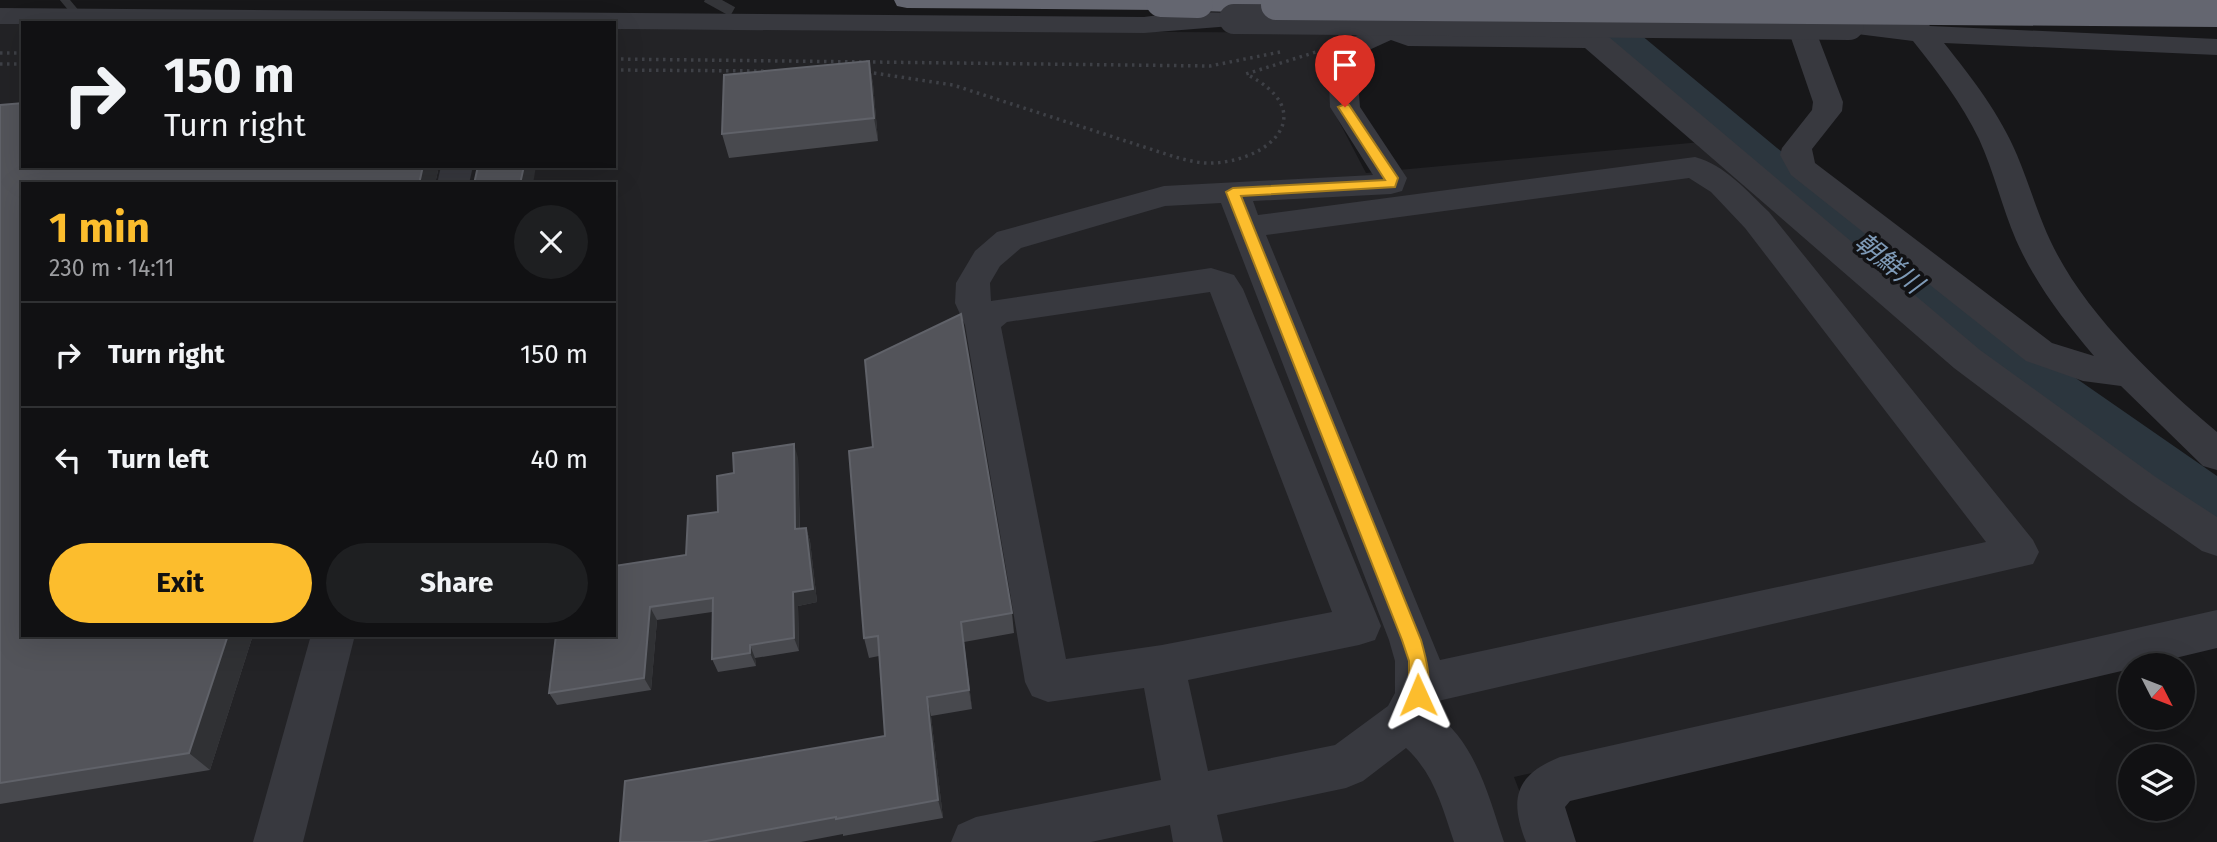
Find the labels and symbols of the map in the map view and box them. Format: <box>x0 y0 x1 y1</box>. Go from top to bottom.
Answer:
pin <box>1315 35 1375 107</box>
water label: 朝鮮川 <box>1849 227 1931 302</box>
north arrow <box>2118 653 2194 730</box>
position arrow <box>1381 658 1455 732</box>

